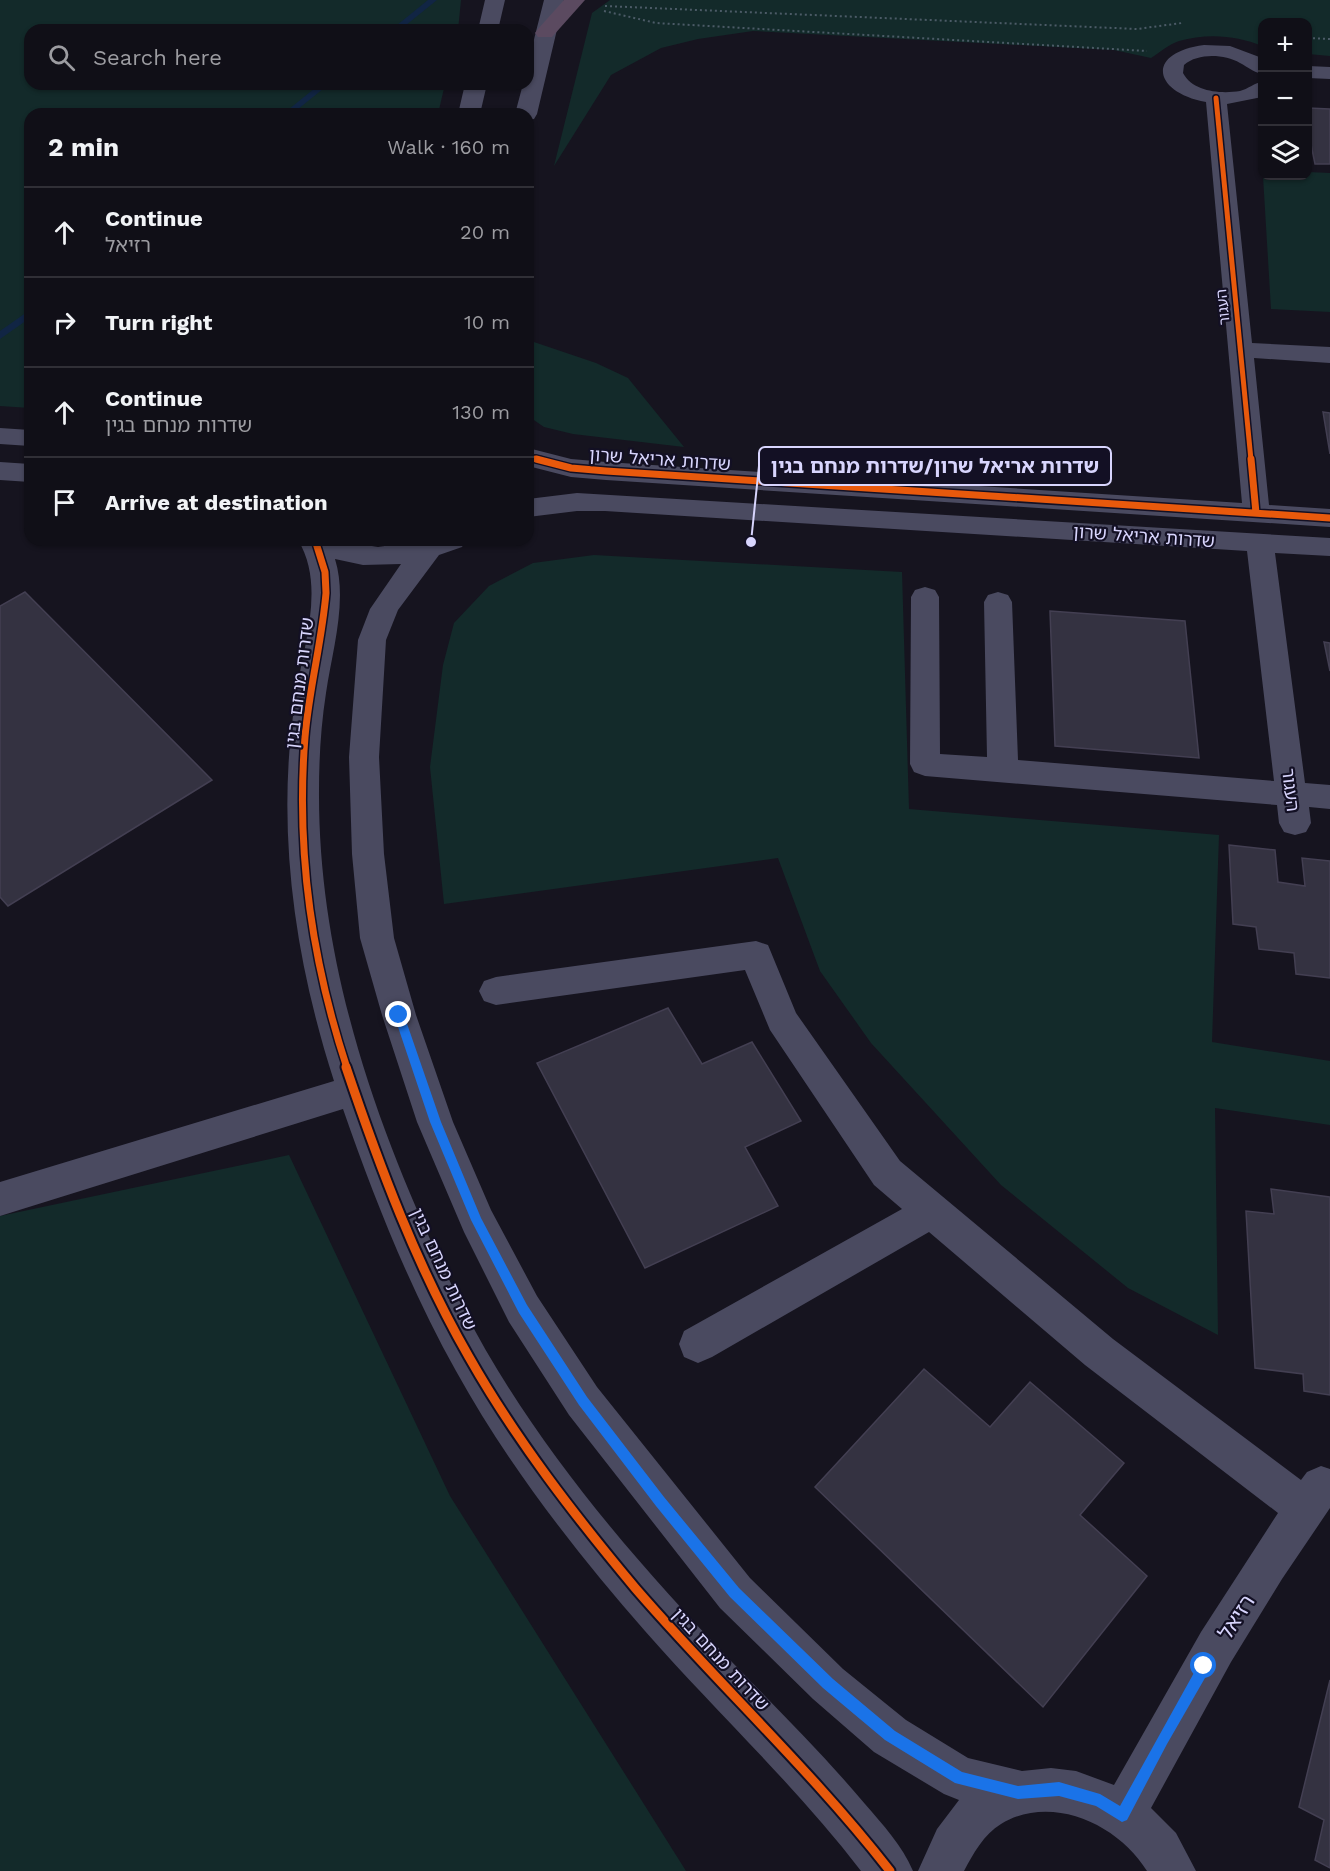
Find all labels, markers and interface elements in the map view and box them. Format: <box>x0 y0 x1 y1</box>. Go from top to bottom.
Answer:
map controls <box>1258 18 1312 180</box>
button: + <box>1258 18 1312 72</box>
search box <box>24 24 534 90</box>
icon: search <box>45 41 78 74</box>
text: Search here <box>93 45 222 70</box>
button: − <box>1258 72 1312 126</box>
button: layers <box>1258 126 1312 180</box>
text: 2 min <box>48 132 119 162</box>
text: Walk · 160 m <box>387 135 510 159</box>
text: Continue <box>105 206 203 231</box>
icon: ahead <box>48 216 81 249</box>
text: 20 m <box>460 220 510 244</box>
text: רזיאל <box>105 233 151 257</box>
street label: העגור <box>1212 288 1234 326</box>
icon: right <box>48 306 81 339</box>
text: Turn right <box>105 310 212 335</box>
text: 10 m <box>464 310 510 334</box>
text: Continue <box>105 386 203 411</box>
icon: ahead <box>48 396 81 429</box>
text: 130 m <box>452 400 510 424</box>
text: שדרות מנחם בגין <box>105 413 252 437</box>
street label: שדרות אריאל שרון <box>588 444 732 474</box>
callout: שדרות אריאל שרון/שדרות מנחם בגין <box>759 447 1111 485</box>
text: שדרות אריאל שרון/שדרות מנחם בגין <box>771 454 1099 478</box>
icon: arrive <box>48 486 81 519</box>
text: Arrive at destination <box>105 490 328 515</box>
street label: שדרות אריאל שרון <box>1072 521 1216 551</box>
street label: שדרות מנחם בגין <box>281 616 317 750</box>
street label: העגור <box>1278 767 1304 813</box>
route end <box>385 1001 411 1027</box>
street label: שדרות מנחם בגין <box>407 1205 481 1333</box>
street label: רזיאל <box>1212 1590 1260 1644</box>
street label: שדרות מנחם בגין <box>668 1603 774 1715</box>
route start <box>1190 1652 1216 1678</box>

